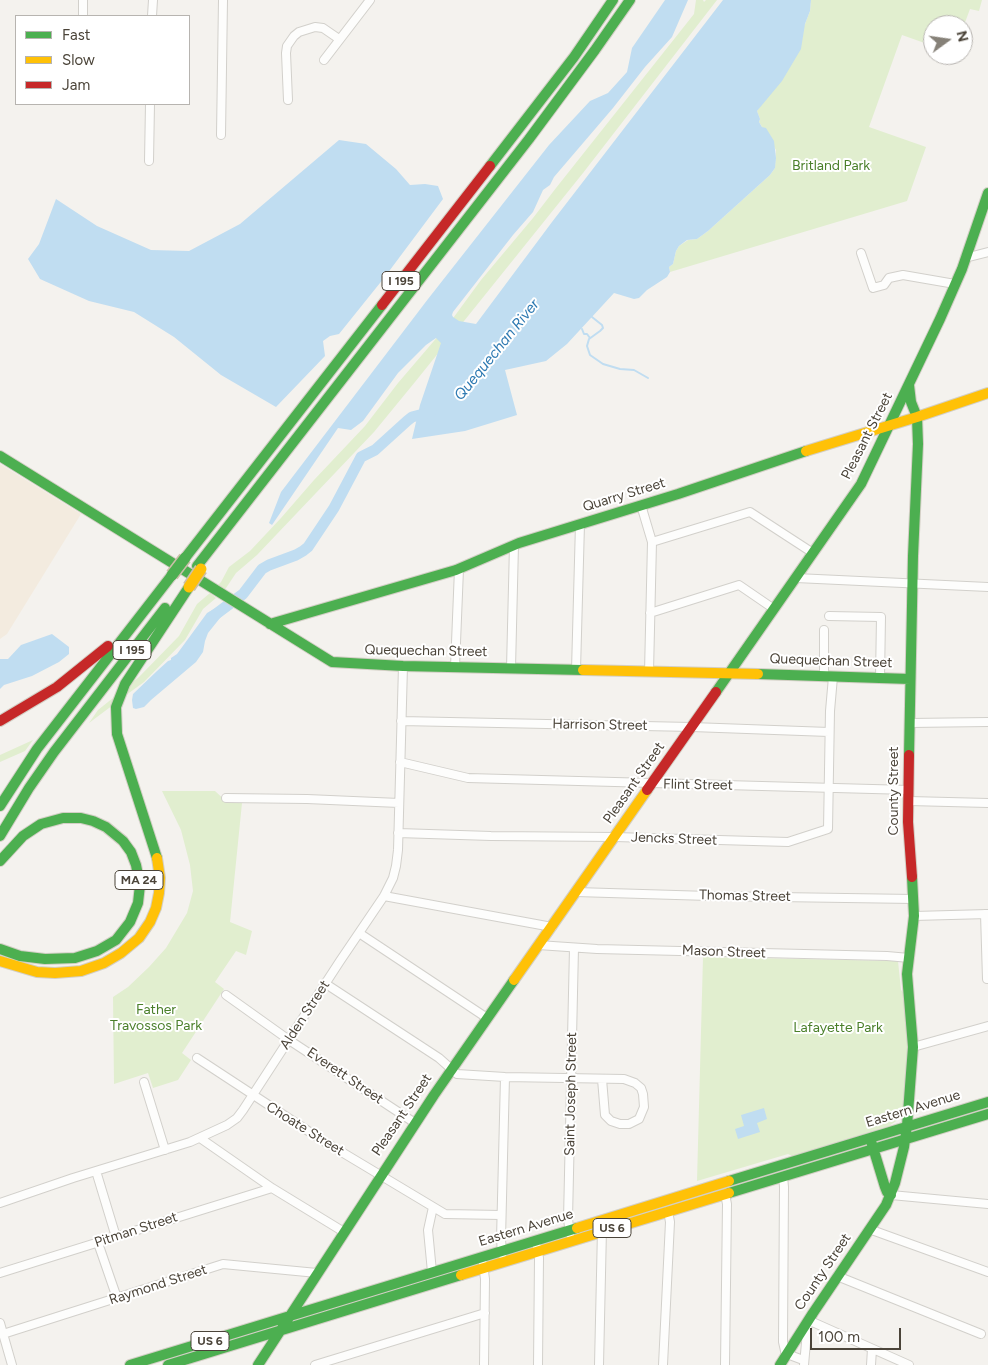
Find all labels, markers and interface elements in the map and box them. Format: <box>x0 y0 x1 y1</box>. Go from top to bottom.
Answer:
legend <box>15 15 190 105</box>
north arrow <box>923 15 973 65</box>
text: Fast <box>62 26 90 44</box>
text: N <box>953 29 972 44</box>
text: Slow <box>62 51 95 69</box>
text: Jam <box>62 76 90 94</box>
park label: Britland Park <box>792 158 870 174</box>
road number: I 195 <box>382 272 420 290</box>
water label: Quequechan River <box>451 296 543 404</box>
street label: Pleasant Street <box>838 390 896 482</box>
street label: Quarry Street <box>581 474 667 516</box>
road number: I 195 <box>113 640 151 660</box>
street label: Quequechan Street <box>364 642 488 660</box>
street label: Quequechan Street <box>769 650 893 672</box>
street label: Harrison Street <box>552 716 648 734</box>
street label: Pleasant Street <box>600 739 668 827</box>
street label: County Street <box>886 746 902 836</box>
street label: Flint Street <box>663 776 733 794</box>
street label: Jencks Street <box>631 829 717 849</box>
road number: MA 24 <box>115 870 163 890</box>
street label: Thomas Street <box>699 887 791 905</box>
street label: Mason Street <box>682 942 766 962</box>
street label: Alden Street <box>276 977 334 1053</box>
park label: Father Travossos Park <box>110 1002 202 1034</box>
park label: Lafayette Park <box>793 1020 883 1036</box>
street label: Saint Joseph Street <box>562 1032 580 1156</box>
street label: Everett Street <box>304 1044 386 1108</box>
street label: Pleasant Street <box>368 1071 436 1159</box>
street label: Eastern Avenue <box>864 1087 962 1131</box>
street label: Choate Street <box>263 1098 347 1160</box>
street label: Eastern Avenue <box>477 1206 575 1250</box>
street label: Pitman Street <box>92 1209 180 1251</box>
road number: US 6 <box>593 1218 631 1238</box>
street label: County Street <box>791 1230 855 1314</box>
street label: Raymond Street <box>107 1261 209 1309</box>
scale bar <box>813 1318 904 1350</box>
text: 100 m <box>818 1328 860 1346</box>
road number: US 6 <box>191 1332 229 1350</box>

